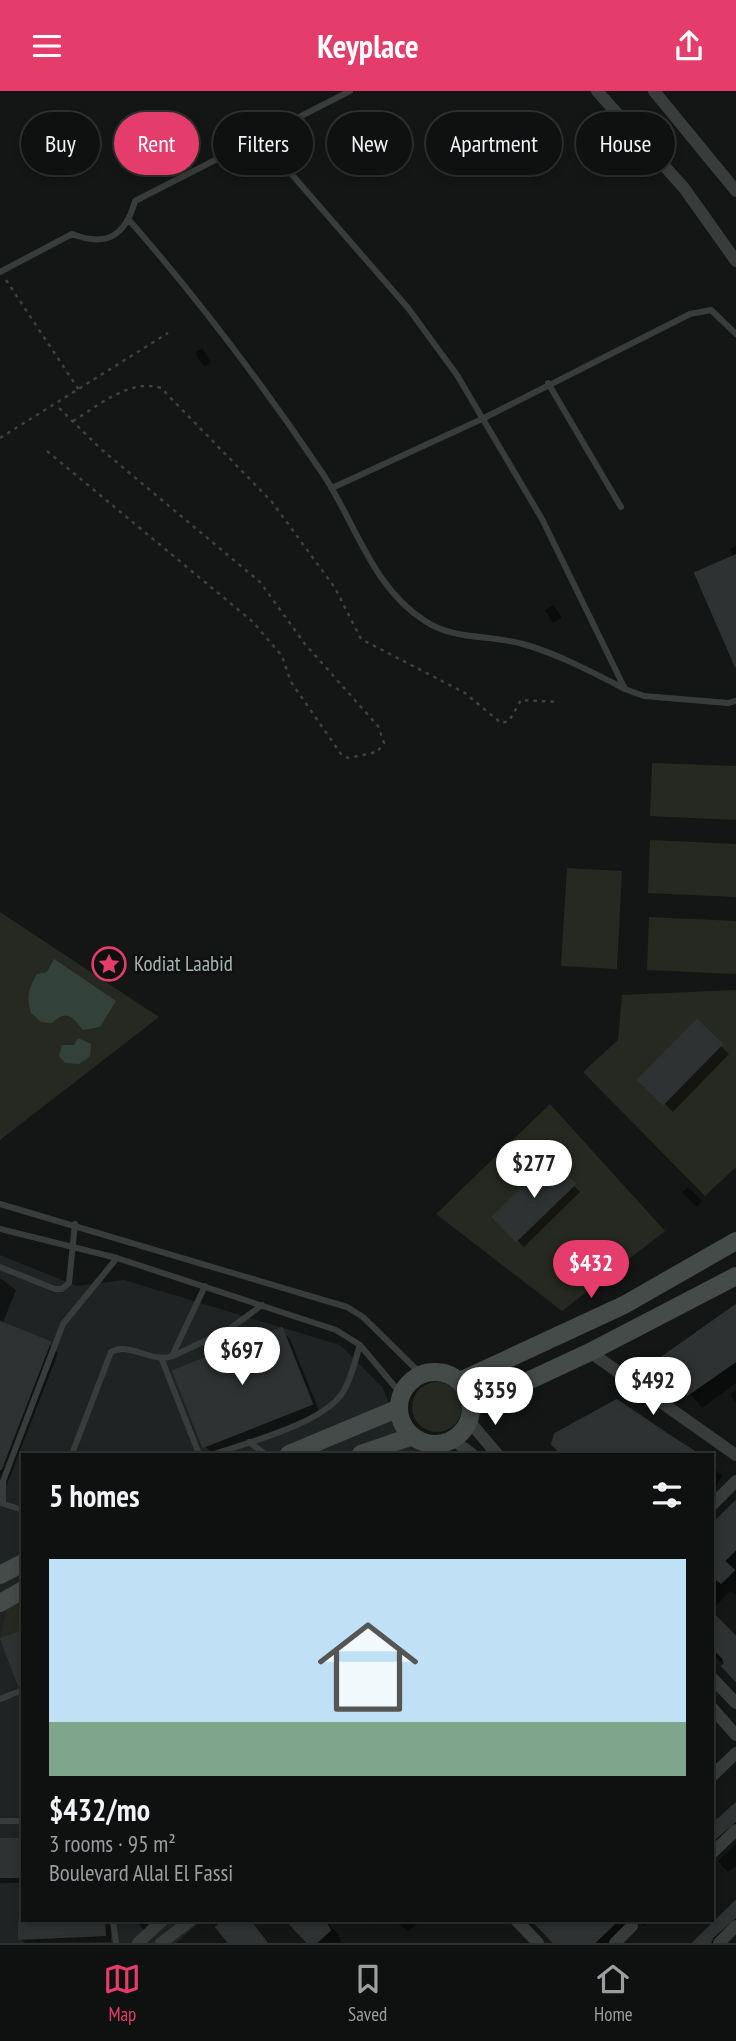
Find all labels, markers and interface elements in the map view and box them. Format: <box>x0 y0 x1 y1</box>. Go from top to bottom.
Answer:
text: Keyplace <box>317 25 419 67</box>
icon: menu <box>28 27 66 65</box>
icon: share <box>670 27 708 65</box>
chip: Buy <box>21 112 100 175</box>
chip: Rent <box>114 112 199 175</box>
chip: Filters <box>213 112 313 175</box>
chip: New <box>327 112 412 175</box>
chip: Apartment <box>426 112 562 175</box>
chip: House <box>576 112 675 175</box>
place icon: Kodiat Laabid <box>90 945 128 983</box>
place label: Kodiat Laabid <box>134 950 233 977</box>
pin: $277 <box>493 1141 575 1200</box>
text: $277 <box>512 1148 556 1177</box>
pin: $432 <box>550 1241 632 1300</box>
text: $432 <box>569 1248 613 1277</box>
pin: $697 <box>201 1327 283 1387</box>
text: $697 <box>220 1335 264 1364</box>
pin: $492 <box>612 1357 694 1417</box>
text: $492 <box>631 1365 675 1394</box>
pin: $359 <box>454 1367 536 1427</box>
text: $359 <box>473 1375 517 1404</box>
text: 5 homes <box>49 1476 140 1515</box>
icon: filters <box>648 1476 686 1514</box>
icon: home <box>305 1604 431 1730</box>
text: $432/mo <box>49 1790 150 1829</box>
text: 3 rooms · 95 m² <box>49 1829 176 1858</box>
text: Boulevard Allal El Fassi <box>49 1858 233 1887</box>
tab: Map <box>103 1960 141 2026</box>
tab: Saved <box>348 1960 387 2026</box>
tab: Home <box>594 1960 633 2026</box>

